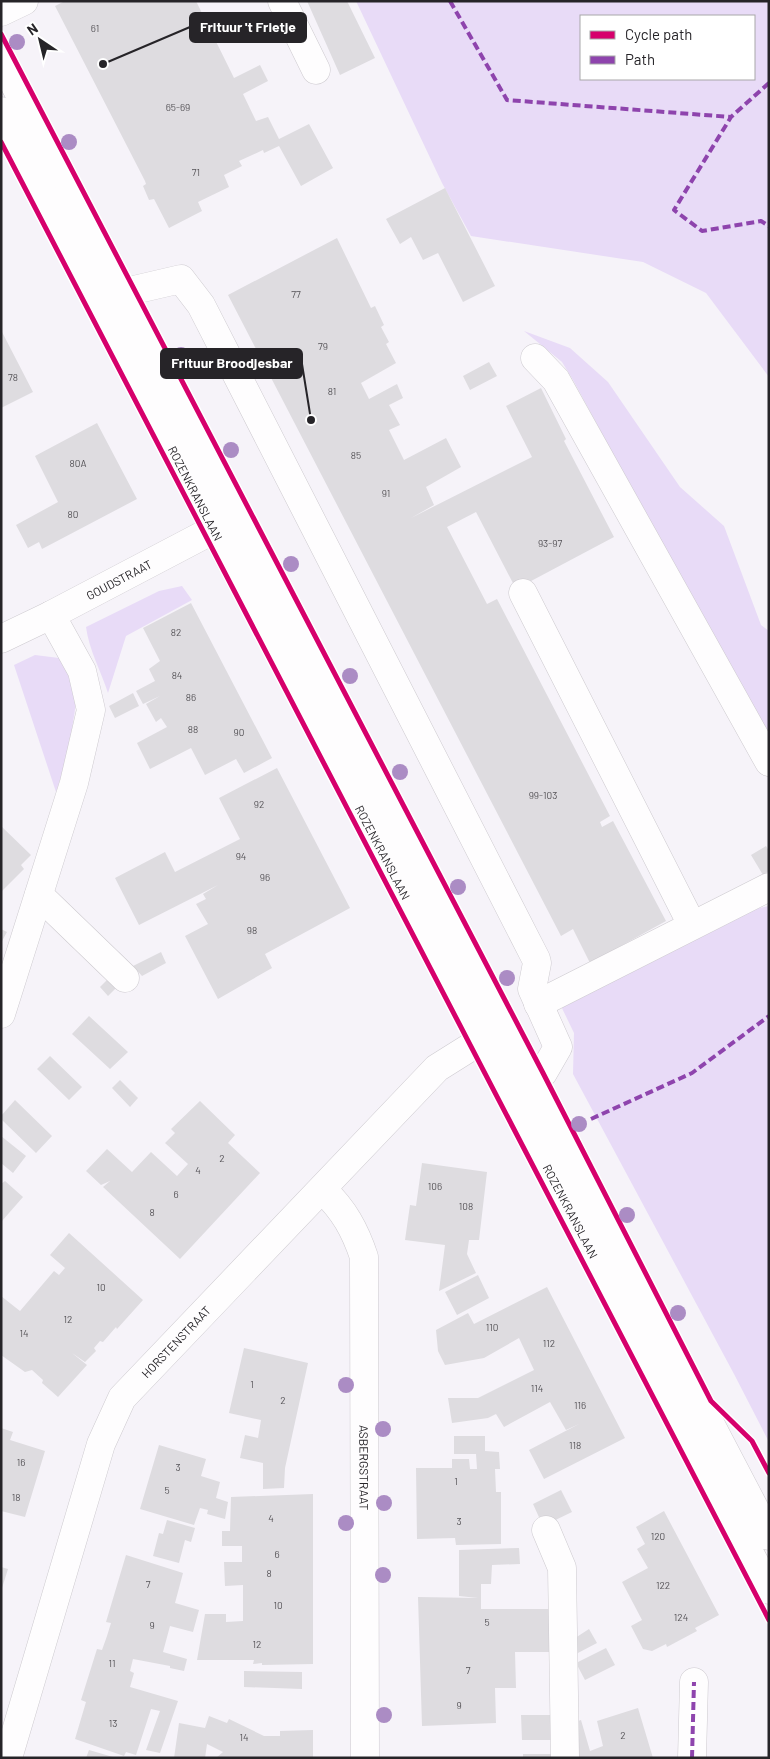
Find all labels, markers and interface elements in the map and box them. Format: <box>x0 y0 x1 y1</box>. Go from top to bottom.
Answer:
callout: Frituur 't Frietje <box>190 13 306 42</box>
north arrow <box>15 15 65 65</box>
legend <box>580 15 755 80</box>
text: Frituur 't Frietje <box>200 18 296 35</box>
text: N <box>24 19 41 39</box>
house number: 61 <box>91 22 99 34</box>
text: Cycle path <box>625 25 692 43</box>
text: Path <box>625 50 655 68</box>
house number: 65-69 <box>166 101 190 113</box>
house number: 71 <box>192 166 200 178</box>
house number: 77 <box>291 288 301 300</box>
house number: 79 <box>318 340 328 352</box>
callout: Frituur Broodjesbar <box>161 349 302 378</box>
text: Frituur Broodjesbar <box>171 354 293 371</box>
house number: 78 <box>8 371 18 383</box>
house number: 81 <box>328 385 336 397</box>
street label: ROZENKRANSLAAN <box>166 444 226 543</box>
house number: 85 <box>351 449 361 461</box>
house number: 80A <box>70 457 86 469</box>
house number: 91 <box>382 487 390 499</box>
house number: 80 <box>68 508 78 520</box>
house number: 93-97 <box>538 537 562 549</box>
street label: GOUDSTRAAT <box>84 556 154 602</box>
house number: 82 <box>171 626 181 638</box>
house number: 84 <box>172 669 182 681</box>
house number: 86 <box>186 691 196 703</box>
house number: 88 <box>188 723 198 735</box>
house number: 90 <box>234 726 244 738</box>
house number: 99-103 <box>529 789 557 801</box>
house number: 92 <box>254 798 264 810</box>
street label: ROZENKRANSLAAN <box>353 803 414 902</box>
house number: 94 <box>236 850 246 862</box>
house number: 96 <box>260 871 270 883</box>
house number: 98 <box>247 924 257 936</box>
house number: 2 <box>219 1152 225 1164</box>
street label: ROZENKRANSLAAN <box>540 1162 601 1261</box>
house number: 4 <box>195 1164 201 1176</box>
house number: 106 <box>428 1180 442 1192</box>
house number: 6 <box>173 1188 179 1200</box>
house number: 108 <box>459 1200 473 1212</box>
house number: 8 <box>149 1206 155 1218</box>
house number: 10 <box>96 1281 106 1293</box>
street label: HORSTENSTRAAT <box>138 1303 213 1380</box>
house number: 12 <box>64 1313 72 1325</box>
house number: 110 <box>486 1321 498 1333</box>
house number: 14 <box>19 1327 29 1339</box>
house number: 112 <box>543 1337 555 1349</box>
house number: 1 <box>250 1378 254 1390</box>
house number: 114 <box>531 1382 543 1394</box>
house number: 2 <box>280 1394 286 1406</box>
house number: 116 <box>574 1399 586 1411</box>
street label: ASBERGSTRAAT <box>357 1425 372 1510</box>
house number: 118 <box>569 1439 581 1451</box>
house number: 16 <box>17 1456 25 1468</box>
house number: 3 <box>175 1461 181 1473</box>
house number: 1 <box>454 1475 458 1487</box>
house number: 5 <box>164 1484 170 1496</box>
house number: 18 <box>12 1491 20 1503</box>
house number: 4 <box>268 1512 274 1524</box>
house number: 3 <box>456 1515 462 1527</box>
house number: 120 <box>651 1530 665 1542</box>
house number: 6 <box>274 1548 280 1560</box>
house number: 8 <box>266 1567 272 1579</box>
house number: 7 <box>146 1578 151 1590</box>
house number: 122 <box>656 1579 670 1591</box>
house number: 10 <box>273 1599 283 1611</box>
house number: 124 <box>674 1611 688 1623</box>
house number: 5 <box>484 1616 490 1628</box>
house number: 9 <box>149 1619 155 1631</box>
house number: 12 <box>253 1638 261 1650</box>
house number: 11 <box>108 1657 116 1669</box>
house number: 7 <box>466 1664 471 1676</box>
house number: 9 <box>456 1699 462 1711</box>
house number: 13 <box>109 1717 117 1729</box>
house number: 2 <box>620 1729 626 1741</box>
house number: 14 <box>239 1731 249 1743</box>

